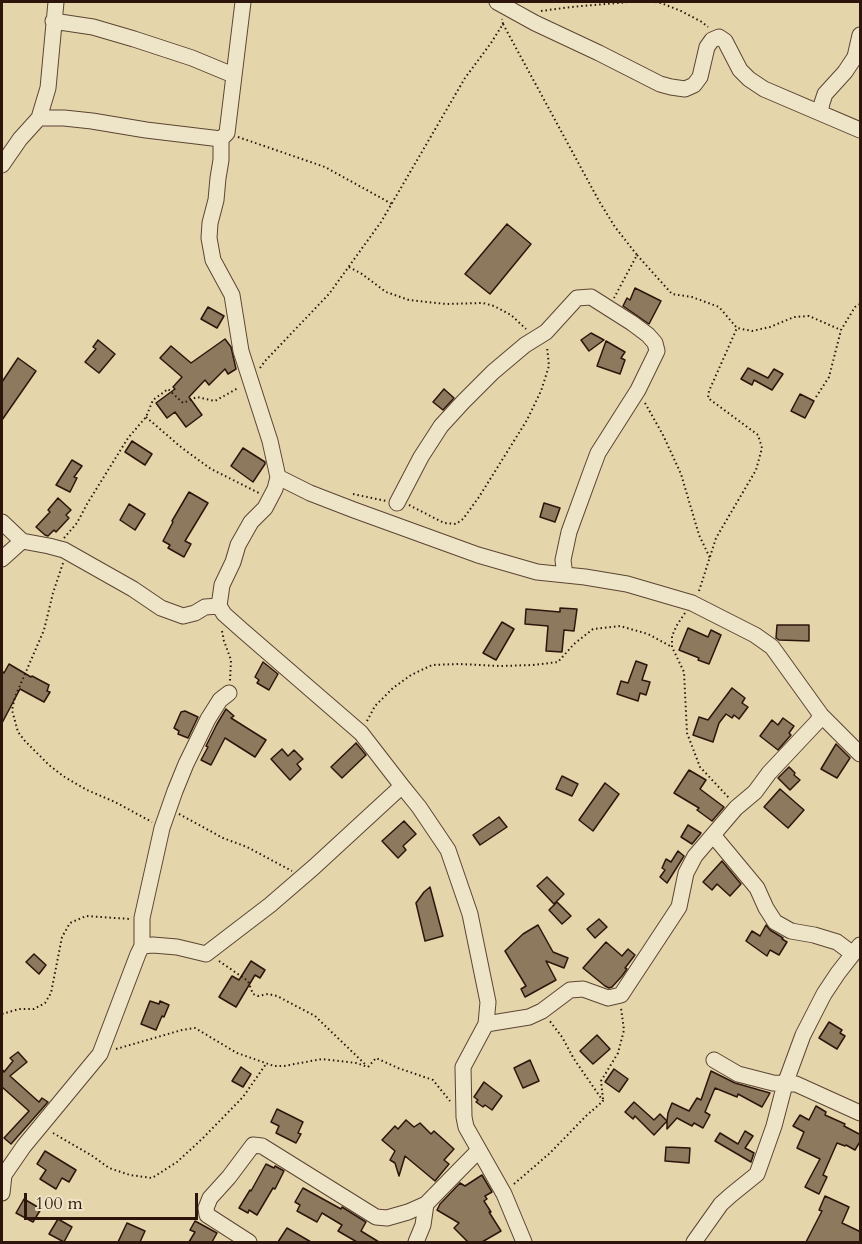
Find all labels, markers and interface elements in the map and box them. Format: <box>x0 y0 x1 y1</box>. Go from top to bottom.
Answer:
scale bar <box>27 1181 201 1219</box>
text: 100 m <box>35 1191 83 1216</box>

